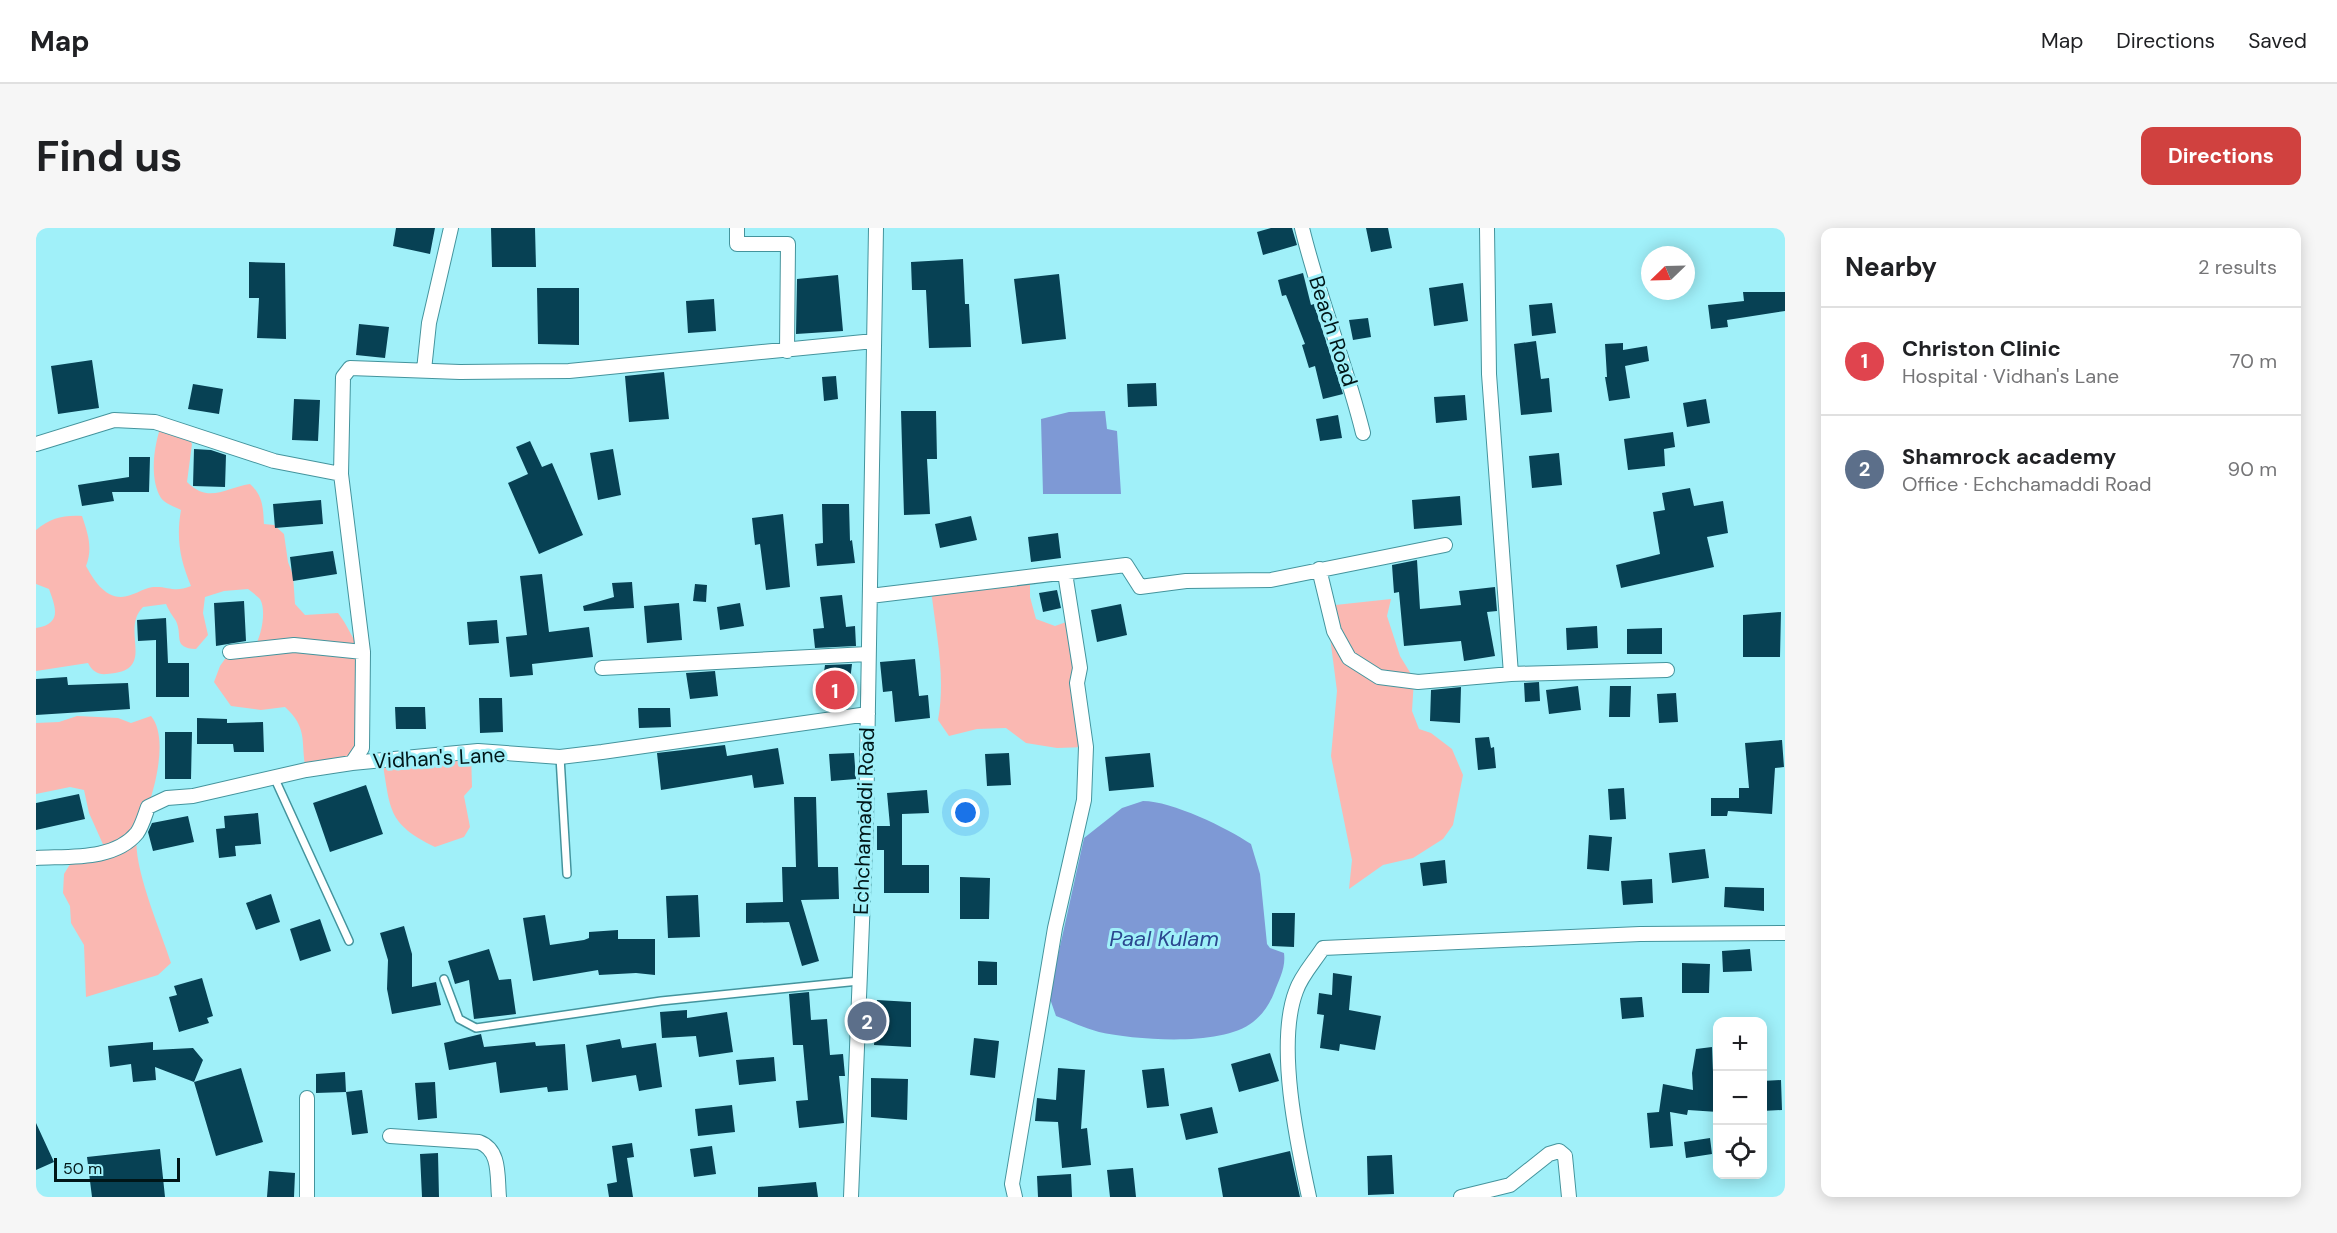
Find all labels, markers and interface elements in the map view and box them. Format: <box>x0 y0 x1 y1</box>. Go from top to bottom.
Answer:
text: Map <box>30 23 90 60</box>
text: Map <box>2041 27 2083 55</box>
text: Directions <box>2116 27 2215 55</box>
text: Saved <box>2248 27 2307 55</box>
button: Directions <box>2141 127 2301 185</box>
text: Find us <box>36 129 182 184</box>
north arrow <box>1641 246 1695 300</box>
text: Nearby <box>1845 250 1937 284</box>
text: 2 results <box>2198 254 2277 280</box>
street label: Beach Road <box>1302 272 1364 390</box>
text: Christon Clinic <box>1902 334 2061 363</box>
text: 1 <box>1861 348 1868 374</box>
text: 70 m <box>2230 348 2277 374</box>
text: Hospital · Vidhan's Lane <box>1902 363 2119 389</box>
text: Shamrock academy <box>1902 442 2116 471</box>
text: 2 <box>1859 456 1870 482</box>
text: 90 m <box>2228 456 2277 482</box>
text: Office · Echchamaddi Road <box>1902 471 2151 497</box>
pin: 1 <box>816 668 854 712</box>
street label: Echchamaddi Road <box>847 727 881 915</box>
street label: Vidhan's Lane <box>372 741 506 775</box>
your location <box>951 798 980 827</box>
water label: Paal Kulam <box>1109 924 1219 953</box>
pin: 2 <box>848 998 886 1044</box>
map controls <box>1713 1017 1767 1179</box>
button: + <box>1713 1017 1767 1071</box>
button: − <box>1713 1071 1767 1125</box>
button: locate <box>1713 1125 1767 1179</box>
scale bar <box>54 1155 180 1182</box>
text: 50 m <box>63 1158 102 1179</box>

